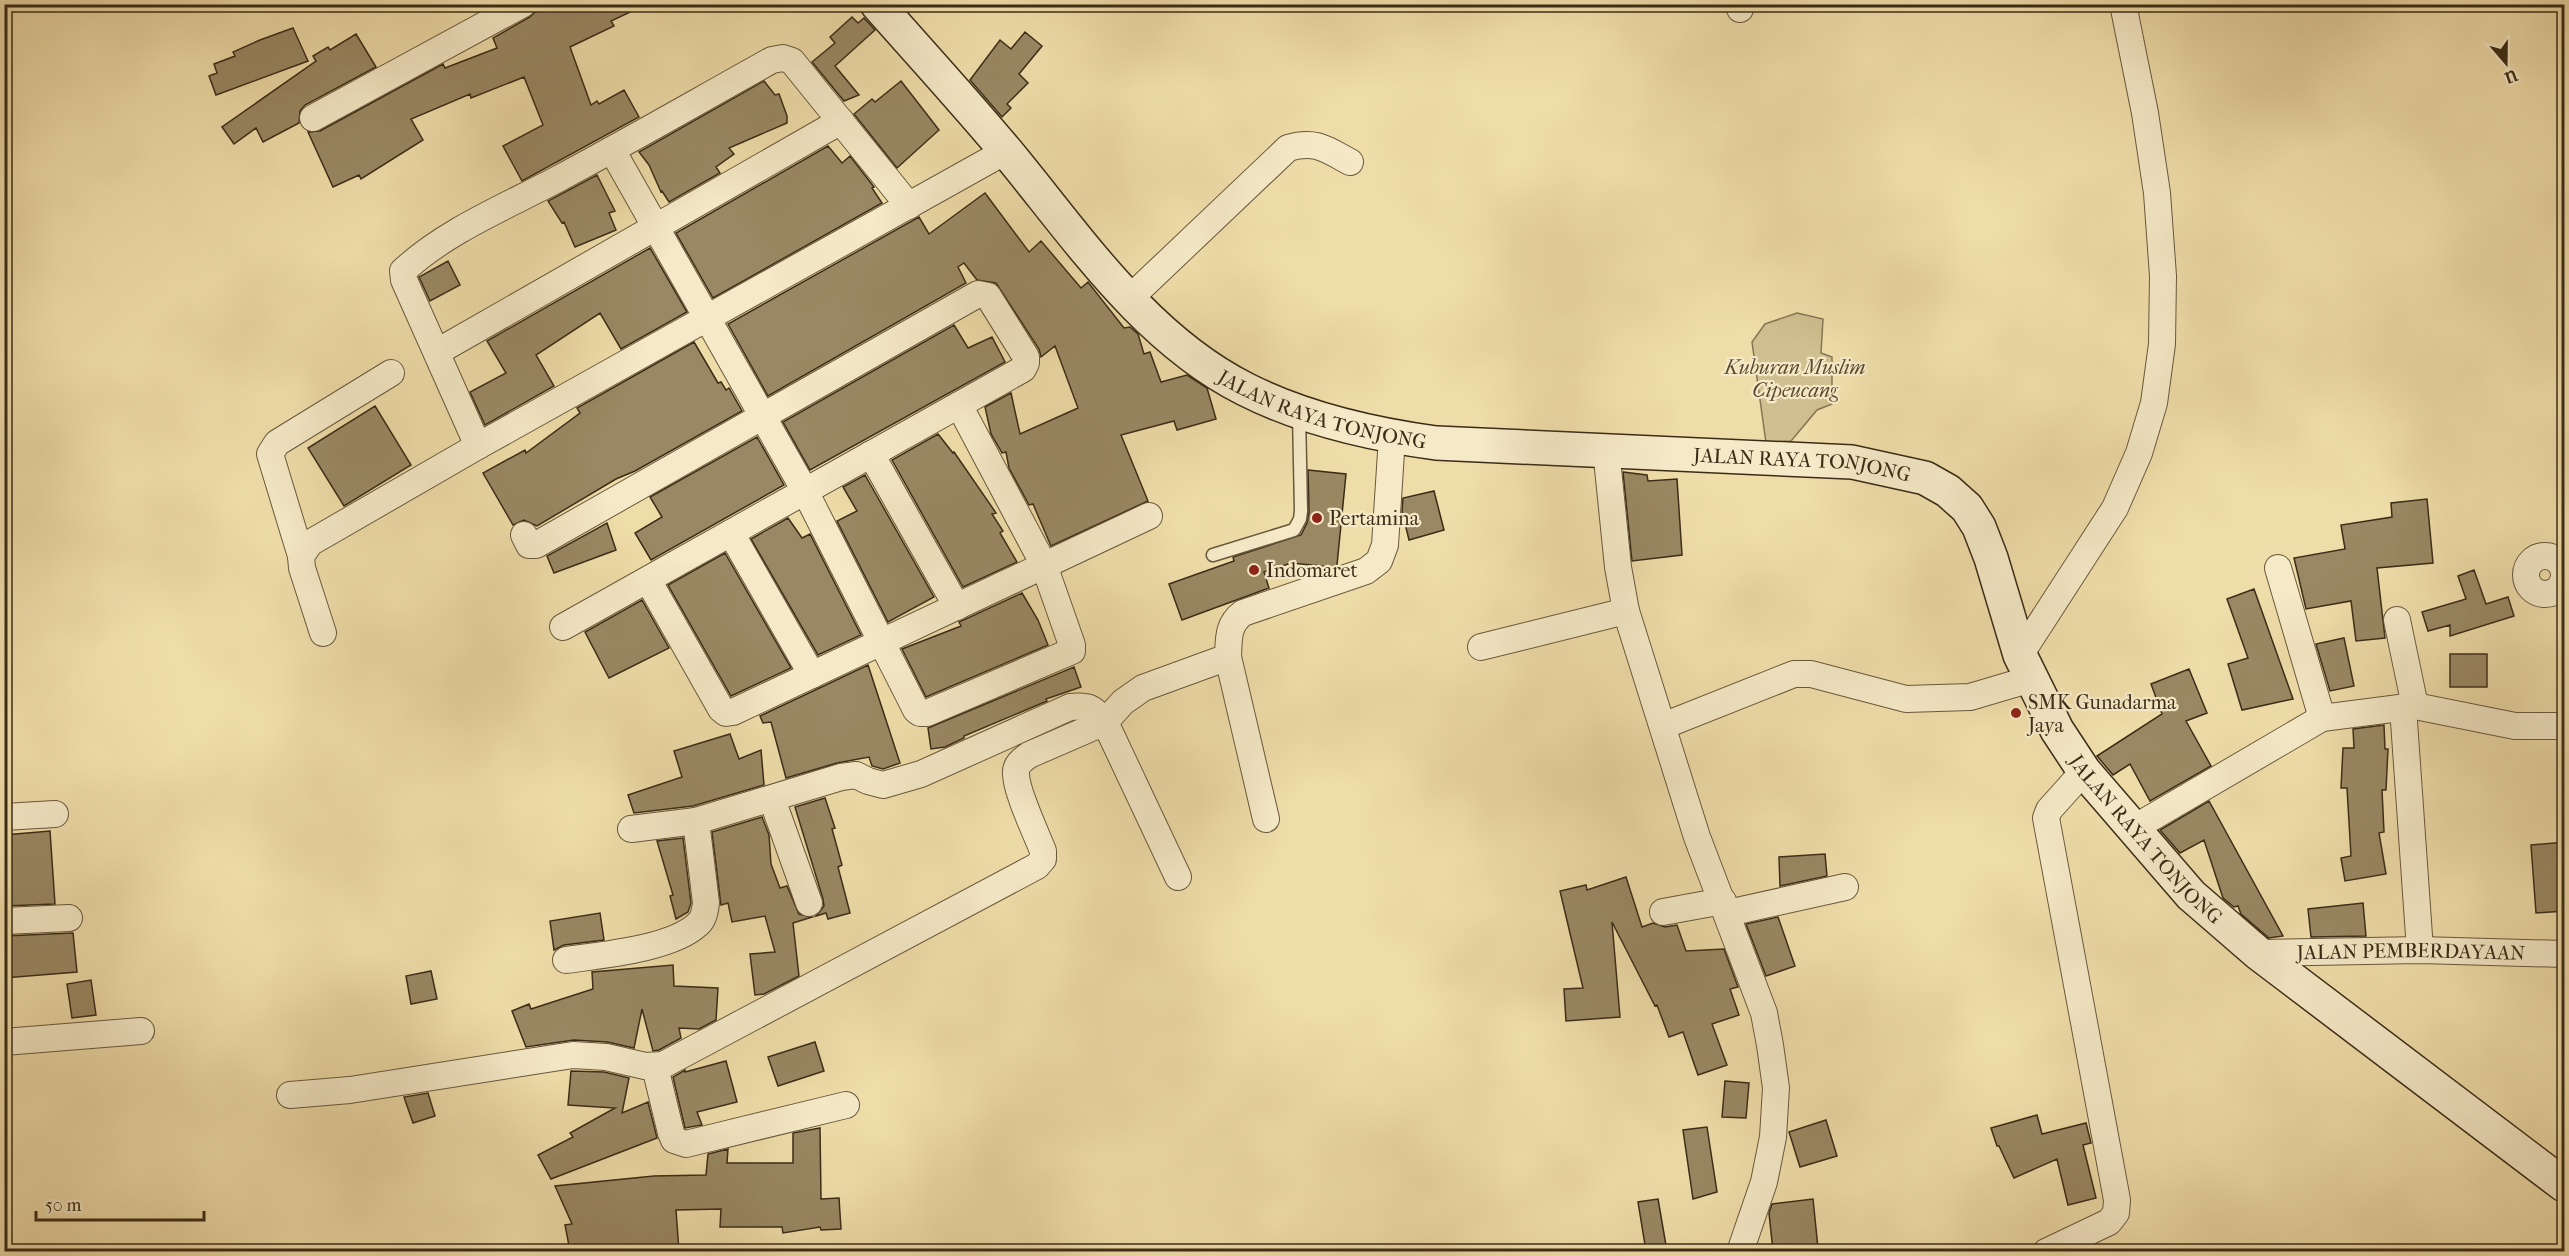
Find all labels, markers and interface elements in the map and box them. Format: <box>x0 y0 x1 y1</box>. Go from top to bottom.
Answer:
north arrow <box>2476 33 2536 93</box>
text: U <box>2501 65 2521 88</box>
park label: Kuburan Muslim Cipeucang <box>1722 356 1866 402</box>
street label: JALAN RAYA TONJONG <box>1212 364 1428 454</box>
street label: JALAN RAYA TONJONG <box>1691 444 1913 487</box>
place label: Pertamina <box>1329 507 1420 530</box>
marker: Pertamina <box>1310 511 1324 525</box>
place label: Indomaret <box>1266 559 1358 582</box>
marker: Indomaret <box>1247 563 1261 577</box>
place label: SMK Gunadarma Jaya <box>2026 691 2177 737</box>
marker: SMK Gunadarma Jaya <box>2009 706 2023 720</box>
street label: JALAN RAYA TONJONG <box>2063 749 2227 929</box>
street label: JALAN PEMBERDAYAAN <box>2294 939 2526 965</box>
scale bar <box>36 1184 204 1222</box>
text: 50 m <box>45 1195 82 1216</box>

